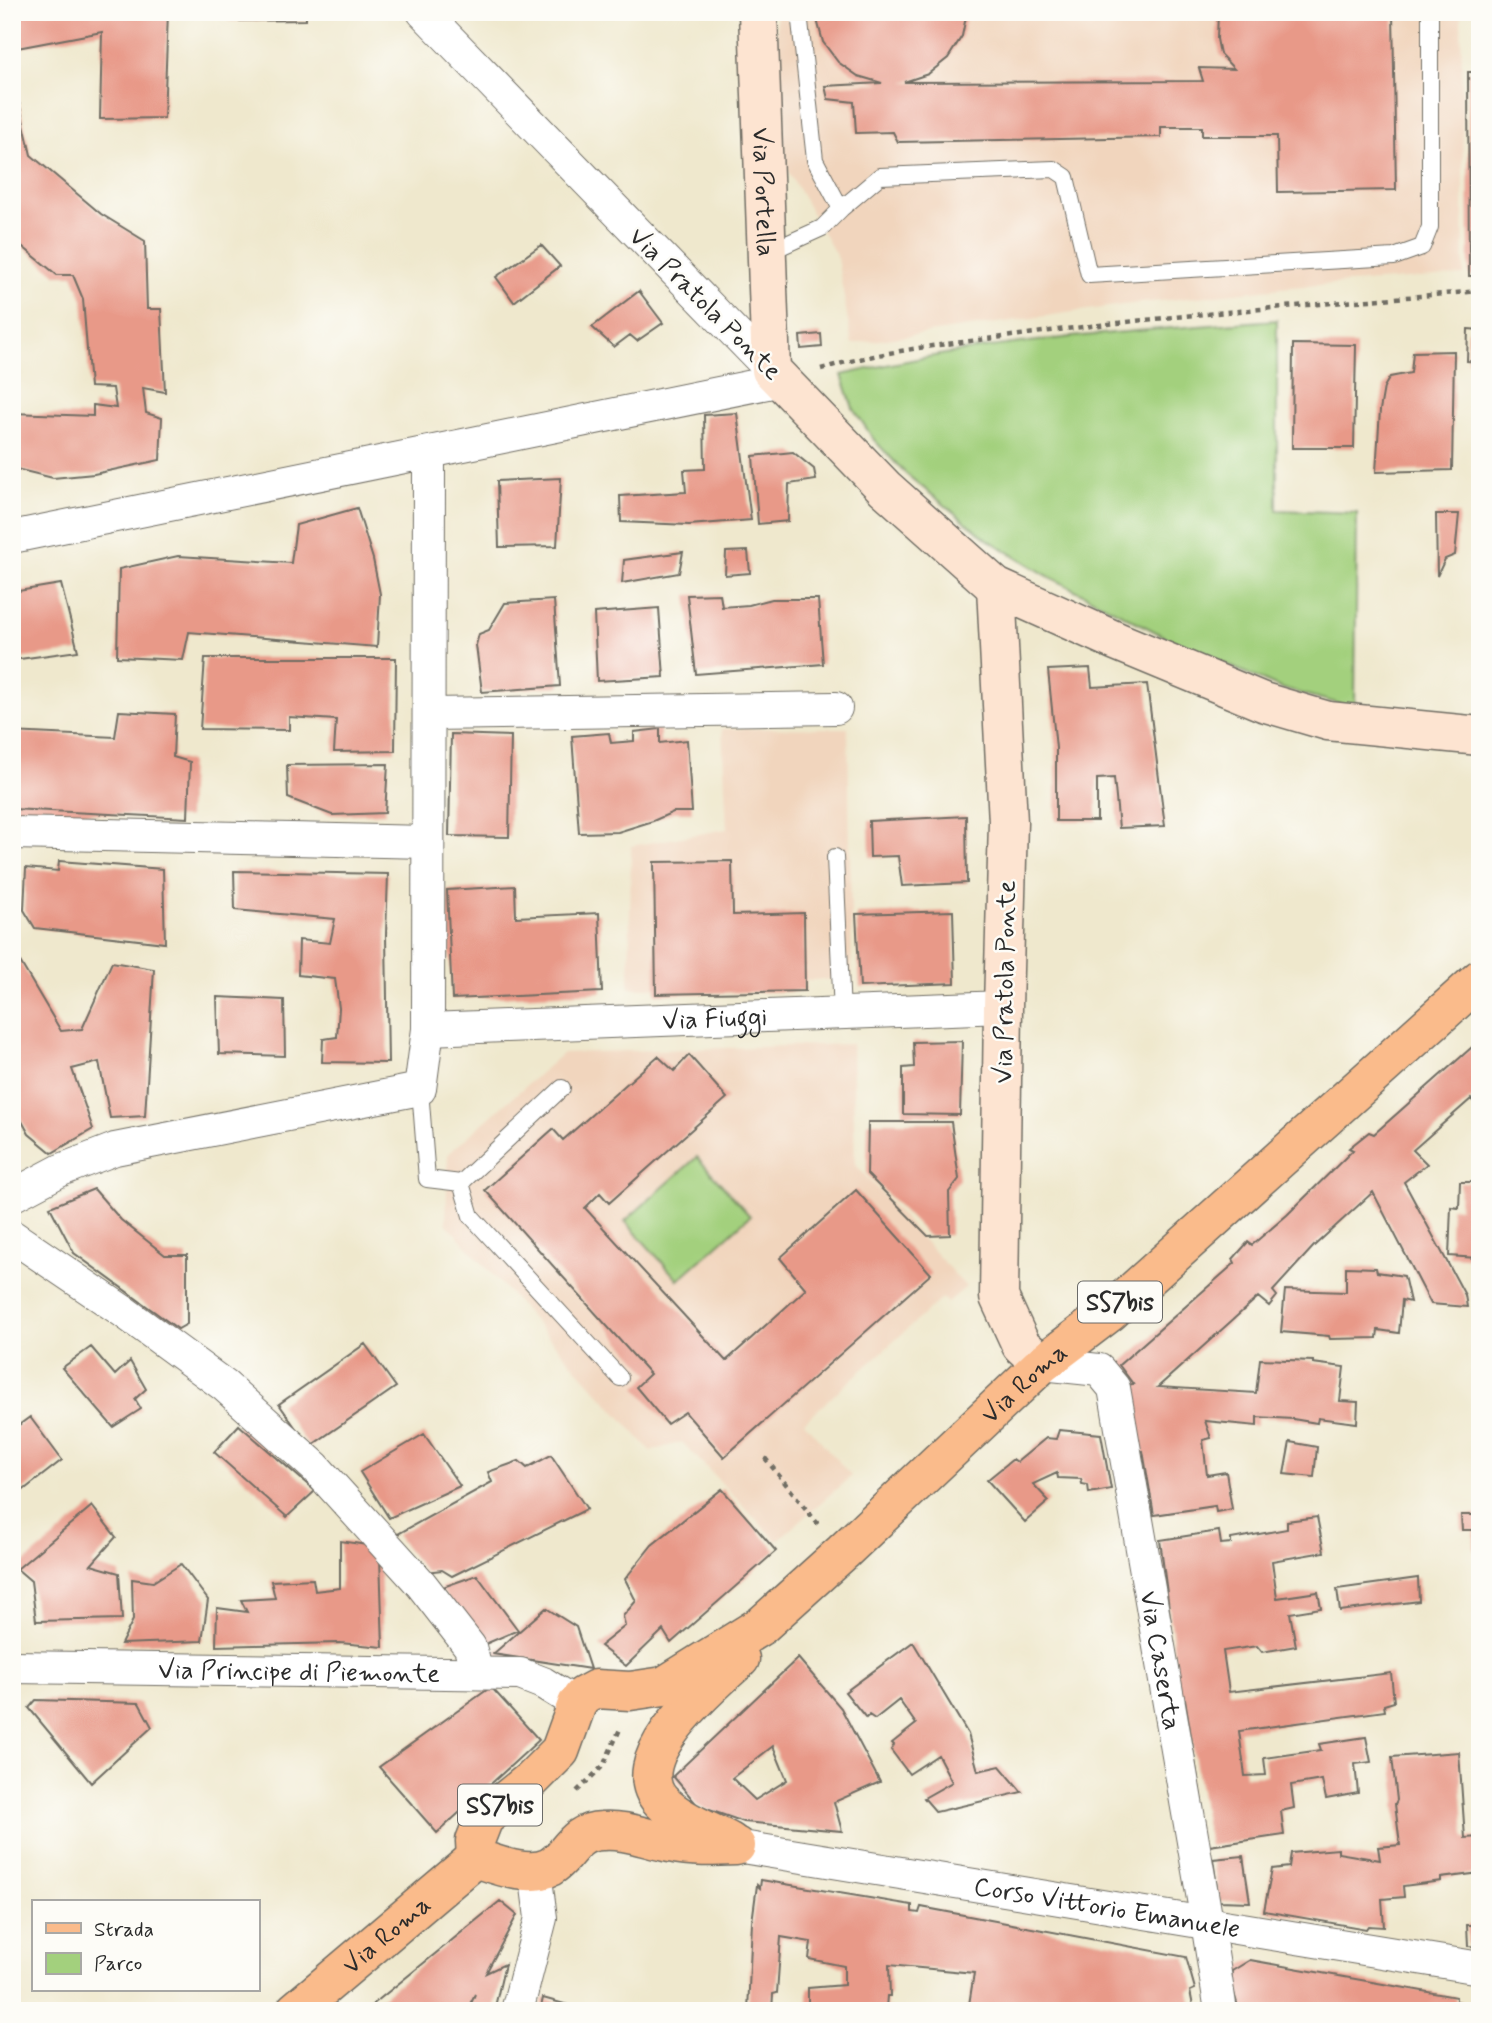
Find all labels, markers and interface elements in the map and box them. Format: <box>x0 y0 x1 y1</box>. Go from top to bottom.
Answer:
street label: Via Portella <box>743 127 782 257</box>
street label: Via Pratola Ponte <box>621 220 789 388</box>
street label: Via Pratola Ponte <box>987 880 1025 1084</box>
street label: Via Fiuggi <box>662 1001 768 1039</box>
road number: SS7bis <box>1078 1282 1162 1322</box>
street label: Via Roma <box>974 1336 1075 1432</box>
street label: Via Caserta <box>1131 1588 1188 1733</box>
street label: Via Principe di Piemonte <box>158 1654 440 1692</box>
road number: SS7bis <box>458 1784 542 1826</box>
street label: Corso Vittorio Emanuele <box>971 1870 1242 1947</box>
street label: Via Roma <box>336 1889 439 1983</box>
legend <box>32 1900 259 1992</box>
text: Strada <box>94 1916 154 1944</box>
text: Parco <box>94 1950 142 1978</box>

